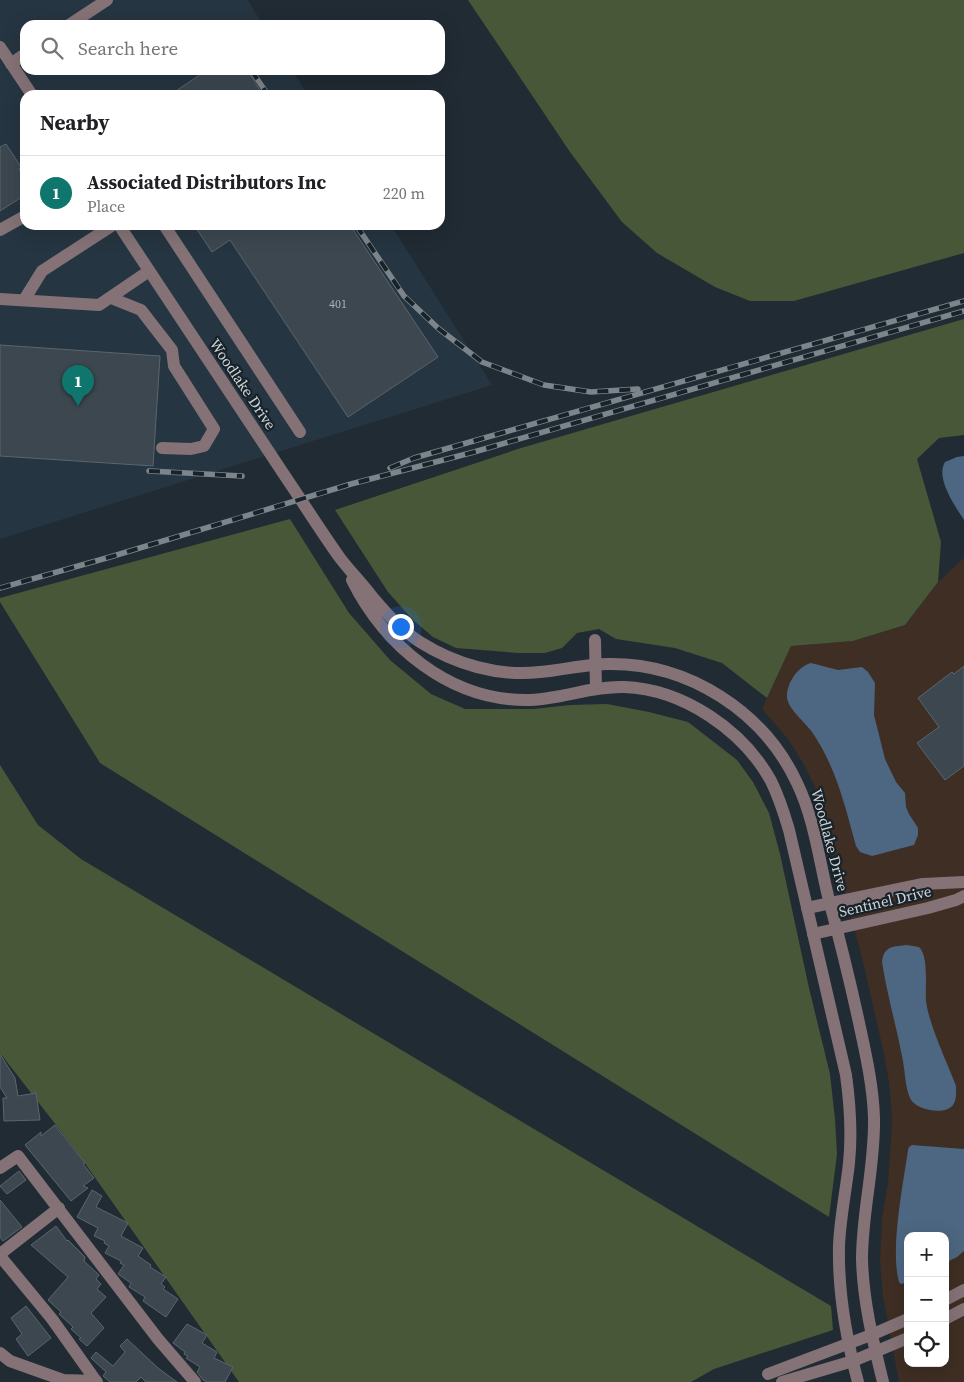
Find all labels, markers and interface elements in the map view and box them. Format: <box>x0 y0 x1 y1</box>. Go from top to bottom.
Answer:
search box <box>20 20 445 75</box>
icon: search <box>38 34 66 62</box>
text: Search here <box>78 35 178 61</box>
text: Nearby <box>40 108 110 137</box>
text: Associated Distributors Inc <box>87 169 326 195</box>
text: 1 <box>52 182 60 204</box>
text: 220 m <box>383 182 425 204</box>
text: Place <box>87 195 125 217</box>
house number: 401 <box>329 296 347 312</box>
street label: Woodlake Drive <box>205 334 281 434</box>
pin: 1 <box>62 365 94 406</box>
your location <box>388 614 414 640</box>
street label: Woodlake Drive <box>806 786 854 894</box>
street label: Sentinel Drive <box>837 880 934 922</box>
map controls <box>904 1232 949 1367</box>
button: + <box>904 1232 949 1277</box>
button: − <box>904 1277 949 1322</box>
button: locate <box>904 1322 949 1367</box>

